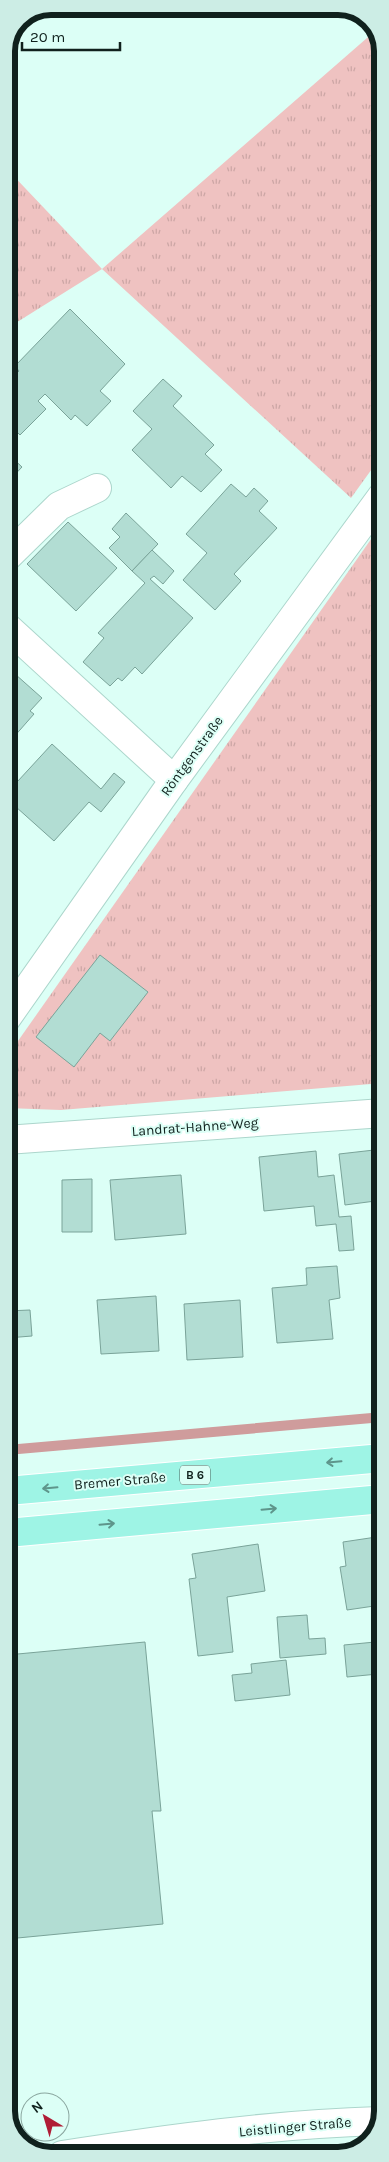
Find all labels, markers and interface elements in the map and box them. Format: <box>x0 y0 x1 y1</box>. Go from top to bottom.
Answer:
scale bar <box>22 20 120 52</box>
text: 20 m <box>30 28 65 46</box>
street label: Röntgenstraße <box>157 713 227 799</box>
street label: Landrat-Hahne-Weg <box>131 1114 259 1140</box>
one-way arrow <box>326 1457 342 1467</box>
road number: B 6 <box>180 1466 210 1484</box>
street label: Bremer Straße <box>73 1469 167 1493</box>
one-way arrow <box>42 1483 58 1492</box>
one-way arrow <box>261 1505 277 1514</box>
one-way arrow <box>99 1519 115 1529</box>
north arrow <box>20 2092 70 2142</box>
text: N <box>28 2097 46 2117</box>
street label: Leistlinger Straße <box>238 2114 352 2140</box>

